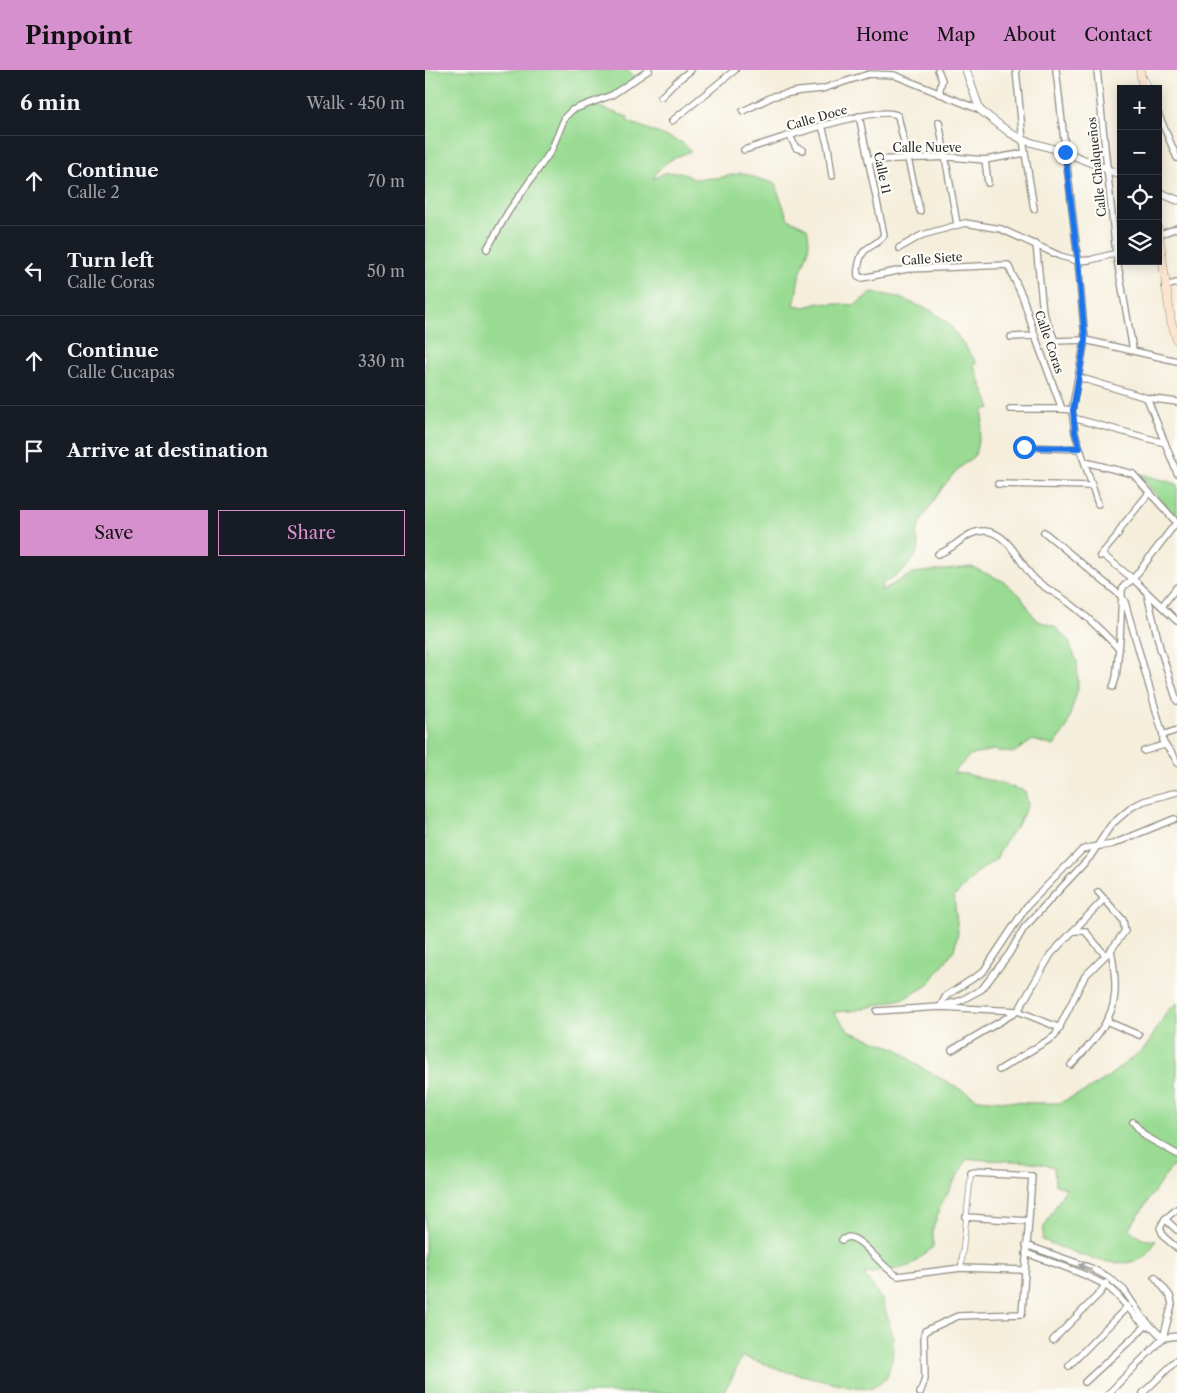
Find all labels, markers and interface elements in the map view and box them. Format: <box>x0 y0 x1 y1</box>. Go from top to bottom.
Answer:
text: Pinpoint <box>25 21 132 50</box>
text: Home <box>856 24 909 46</box>
text: Map <box>937 24 975 46</box>
text: About <box>1003 24 1056 46</box>
text: Contact <box>1084 24 1152 46</box>
map controls <box>1117 85 1162 265</box>
button: + <box>1117 85 1162 130</box>
text: 6 min <box>20 90 81 115</box>
text: Walk · 450 m <box>307 93 405 113</box>
street label: Calle Doce <box>785 102 849 133</box>
street label: Calle Chalqueños <box>1084 116 1109 218</box>
button: − <box>1117 130 1162 175</box>
street label: Calle Nueve <box>892 140 962 155</box>
route end <box>1054 141 1077 164</box>
street label: Calle 11 <box>871 150 894 195</box>
text: Continue <box>67 159 159 182</box>
icon: ahead <box>20 167 48 195</box>
text: 70 m <box>368 171 405 191</box>
button: locate <box>1117 175 1162 220</box>
text: Calle 2 <box>67 182 120 202</box>
button: layers <box>1117 220 1162 265</box>
text: Turn left <box>67 249 154 272</box>
street label: Calle Siete <box>901 249 963 268</box>
icon: left <box>20 257 48 285</box>
text: 50 m <box>367 261 405 281</box>
text: Calle Coras <box>67 272 155 292</box>
street label: Calle Coras <box>1032 308 1067 375</box>
text: Continue <box>67 339 159 362</box>
icon: ahead <box>20 347 48 375</box>
text: 330 m <box>358 351 405 371</box>
text: Calle Cucapas <box>67 362 175 382</box>
route start <box>1013 436 1036 459</box>
icon: arrive <box>20 437 48 465</box>
text: Arrive at destination <box>67 439 268 462</box>
button: Save <box>20 510 208 556</box>
button: Share <box>218 510 405 556</box>
one-way arrow <box>1077 1263 1092 1271</box>

